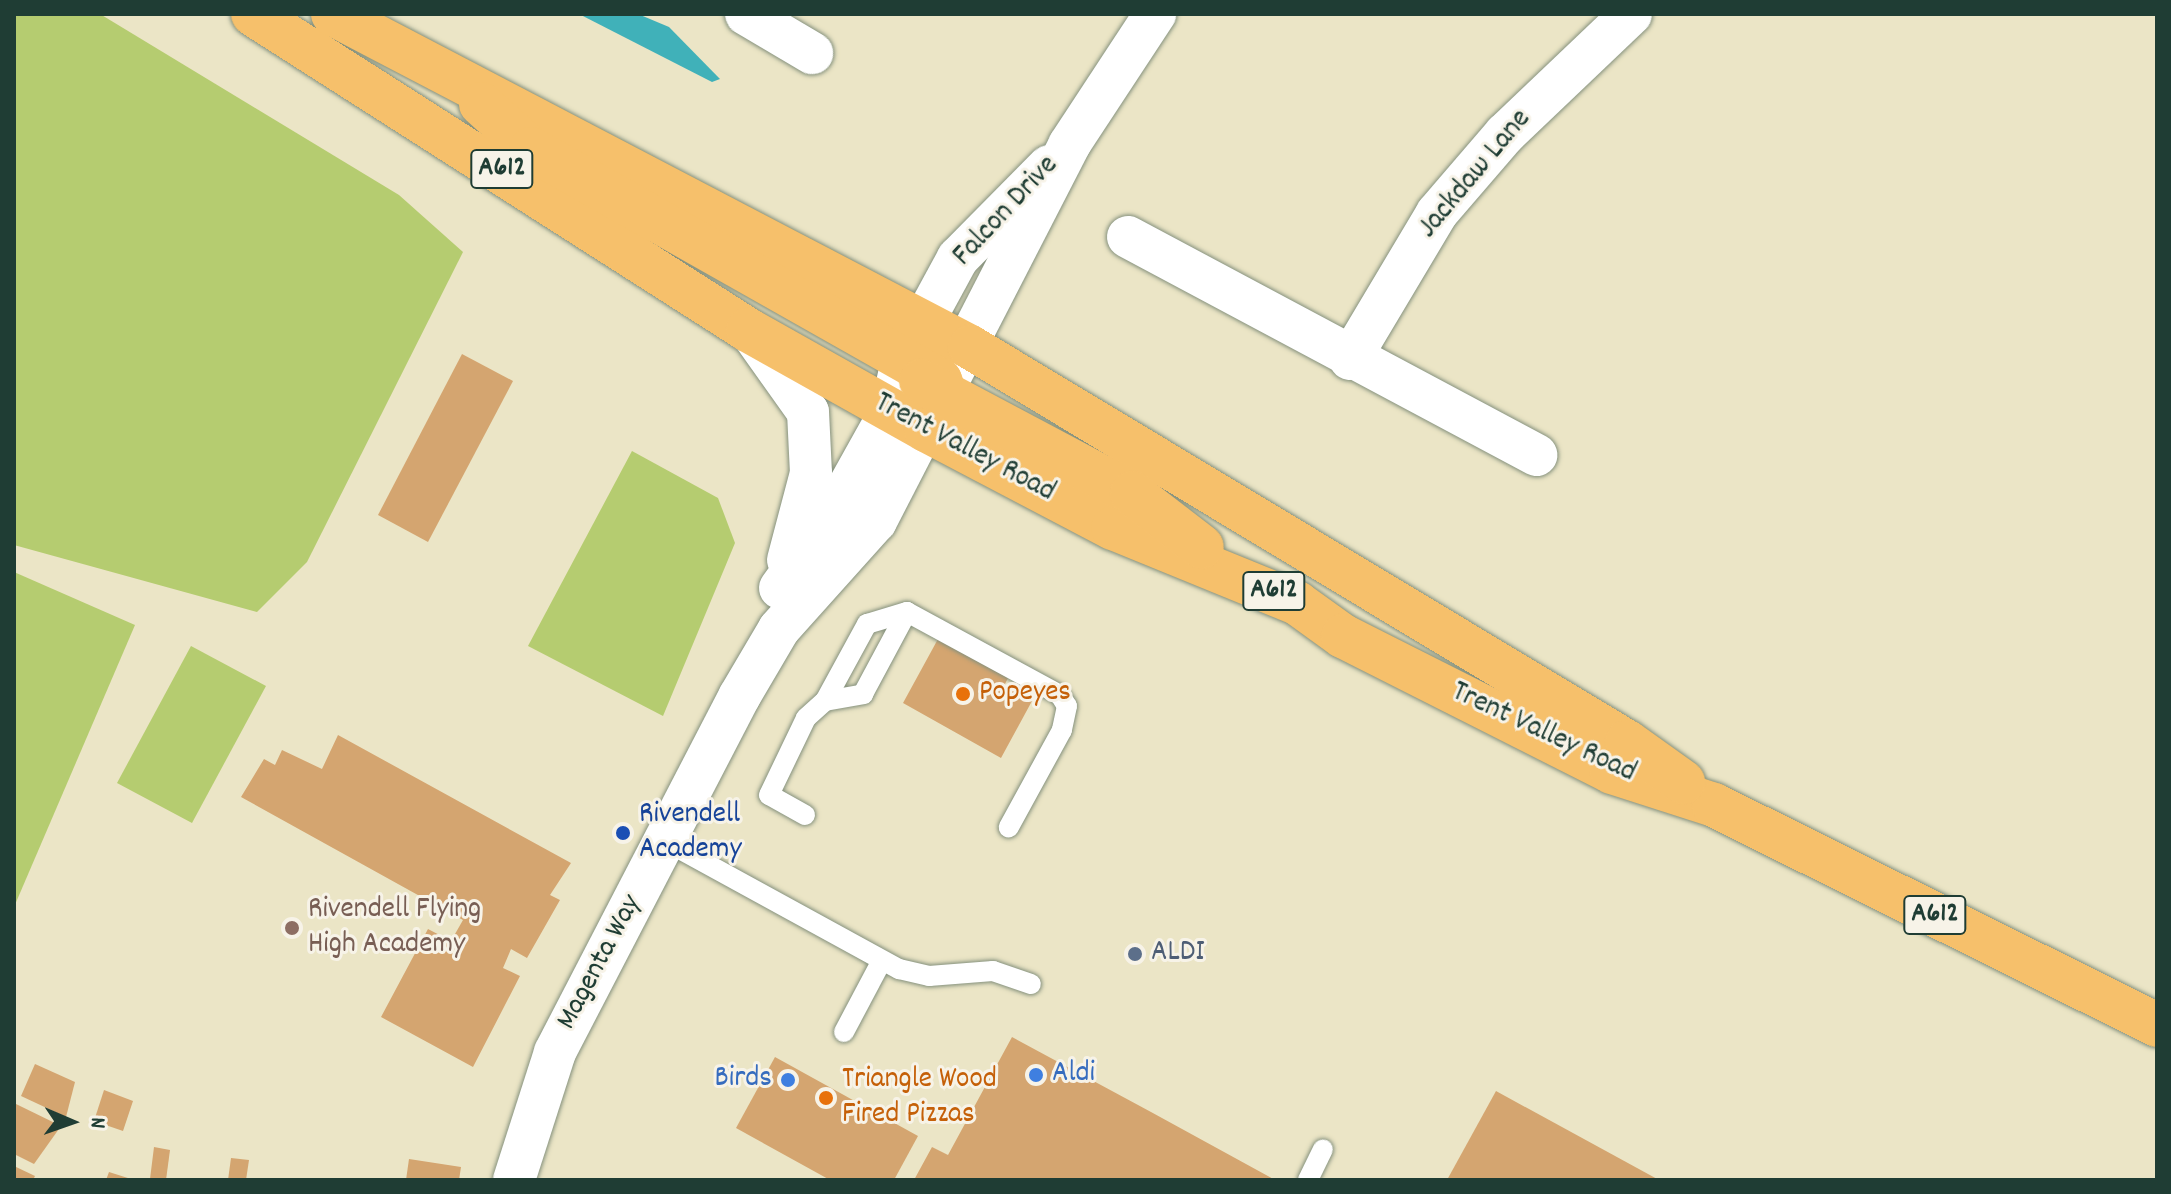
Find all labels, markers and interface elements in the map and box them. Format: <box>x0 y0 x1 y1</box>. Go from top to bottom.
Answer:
street label: Jackdaw Lane <box>1412 103 1540 247</box>
road number: A612 <box>470 145 534 193</box>
street label: Falcon Drive <box>947 149 1067 275</box>
street label: Trent Valley Road <box>868 386 1060 512</box>
road number: A612 <box>1242 567 1306 615</box>
place label: Popeyes <box>979 676 1071 712</box>
street label: Trent Valley Road <box>1445 676 1641 792</box>
marker: Popeyes <box>954 685 972 703</box>
place label: Rivendell Academy <box>639 798 742 868</box>
marker: Rivendell Academy <box>614 824 632 842</box>
street label: Magenta Way <box>551 890 651 1036</box>
road number: A612 <box>1903 891 1967 939</box>
place label: Rivendell Flying High Academy <box>308 893 481 964</box>
marker: Rivendell Flying High Academy <box>283 919 301 937</box>
place label: ALDI <box>1151 936 1204 972</box>
marker: ALDI <box>1126 945 1144 963</box>
place label: Aldi <box>1052 1057 1095 1093</box>
place label: Birds <box>714 1062 772 1098</box>
place label: Triangle Wood Fired Pizzas <box>842 1063 997 1134</box>
marker: Aldi <box>1027 1066 1045 1084</box>
marker: Birds <box>779 1071 797 1089</box>
north arrow <box>32 1082 112 1162</box>
marker: Triangle Wood Fired Pizzas <box>817 1089 835 1107</box>
text: N <box>81 1117 112 1129</box>

